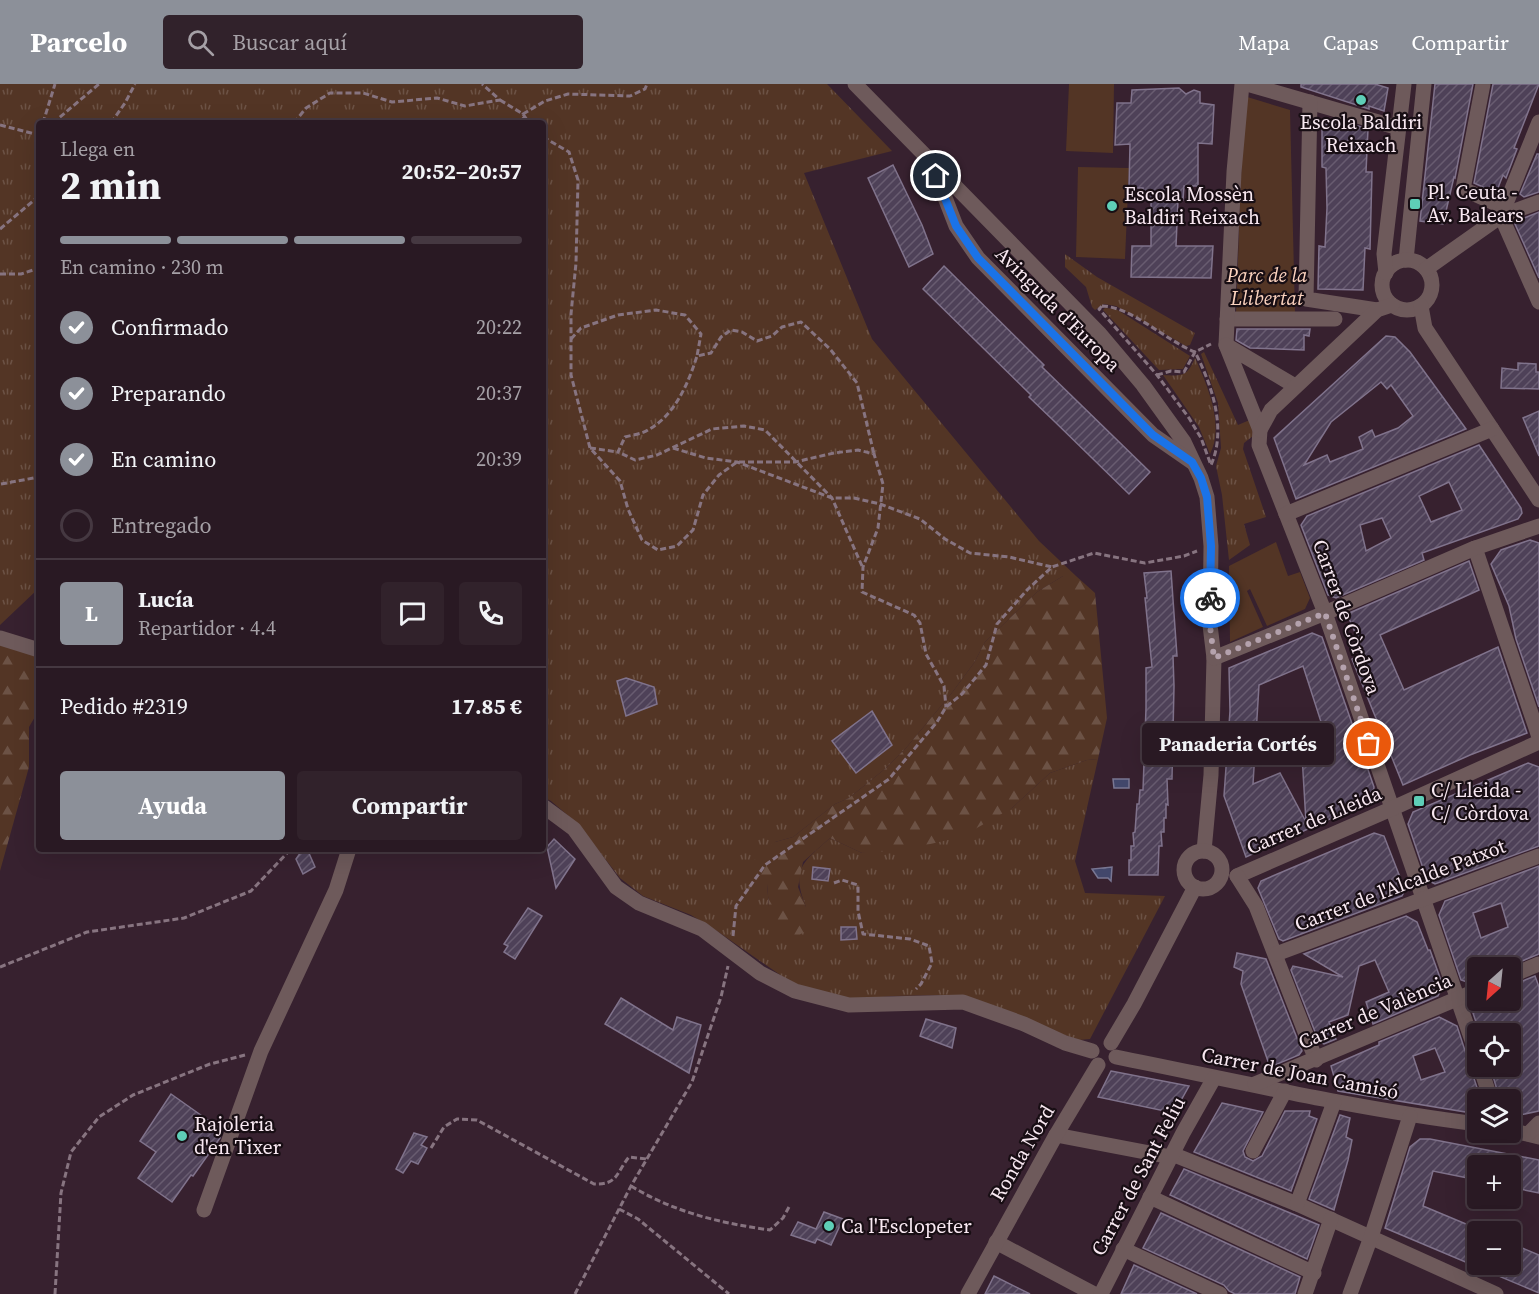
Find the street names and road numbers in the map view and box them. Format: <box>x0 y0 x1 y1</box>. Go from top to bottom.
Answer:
street label: Avinguda d'Europa <box>989 240 1128 379</box>
street label: Carrer de Còrdova <box>1306 536 1388 699</box>
street label: Carrer de Lleida <box>1242 779 1387 861</box>
street label: Carrer de l'Alcalde Patxot <box>1291 832 1510 938</box>
street label: Carrer de València <box>1294 966 1457 1056</box>
street label: Carrer de Joan Camisó <box>1199 1040 1401 1106</box>
street label: Carrer de Sant Feliu <box>1084 1091 1192 1261</box>
street label: Ronda Nord <box>983 1099 1061 1206</box>

